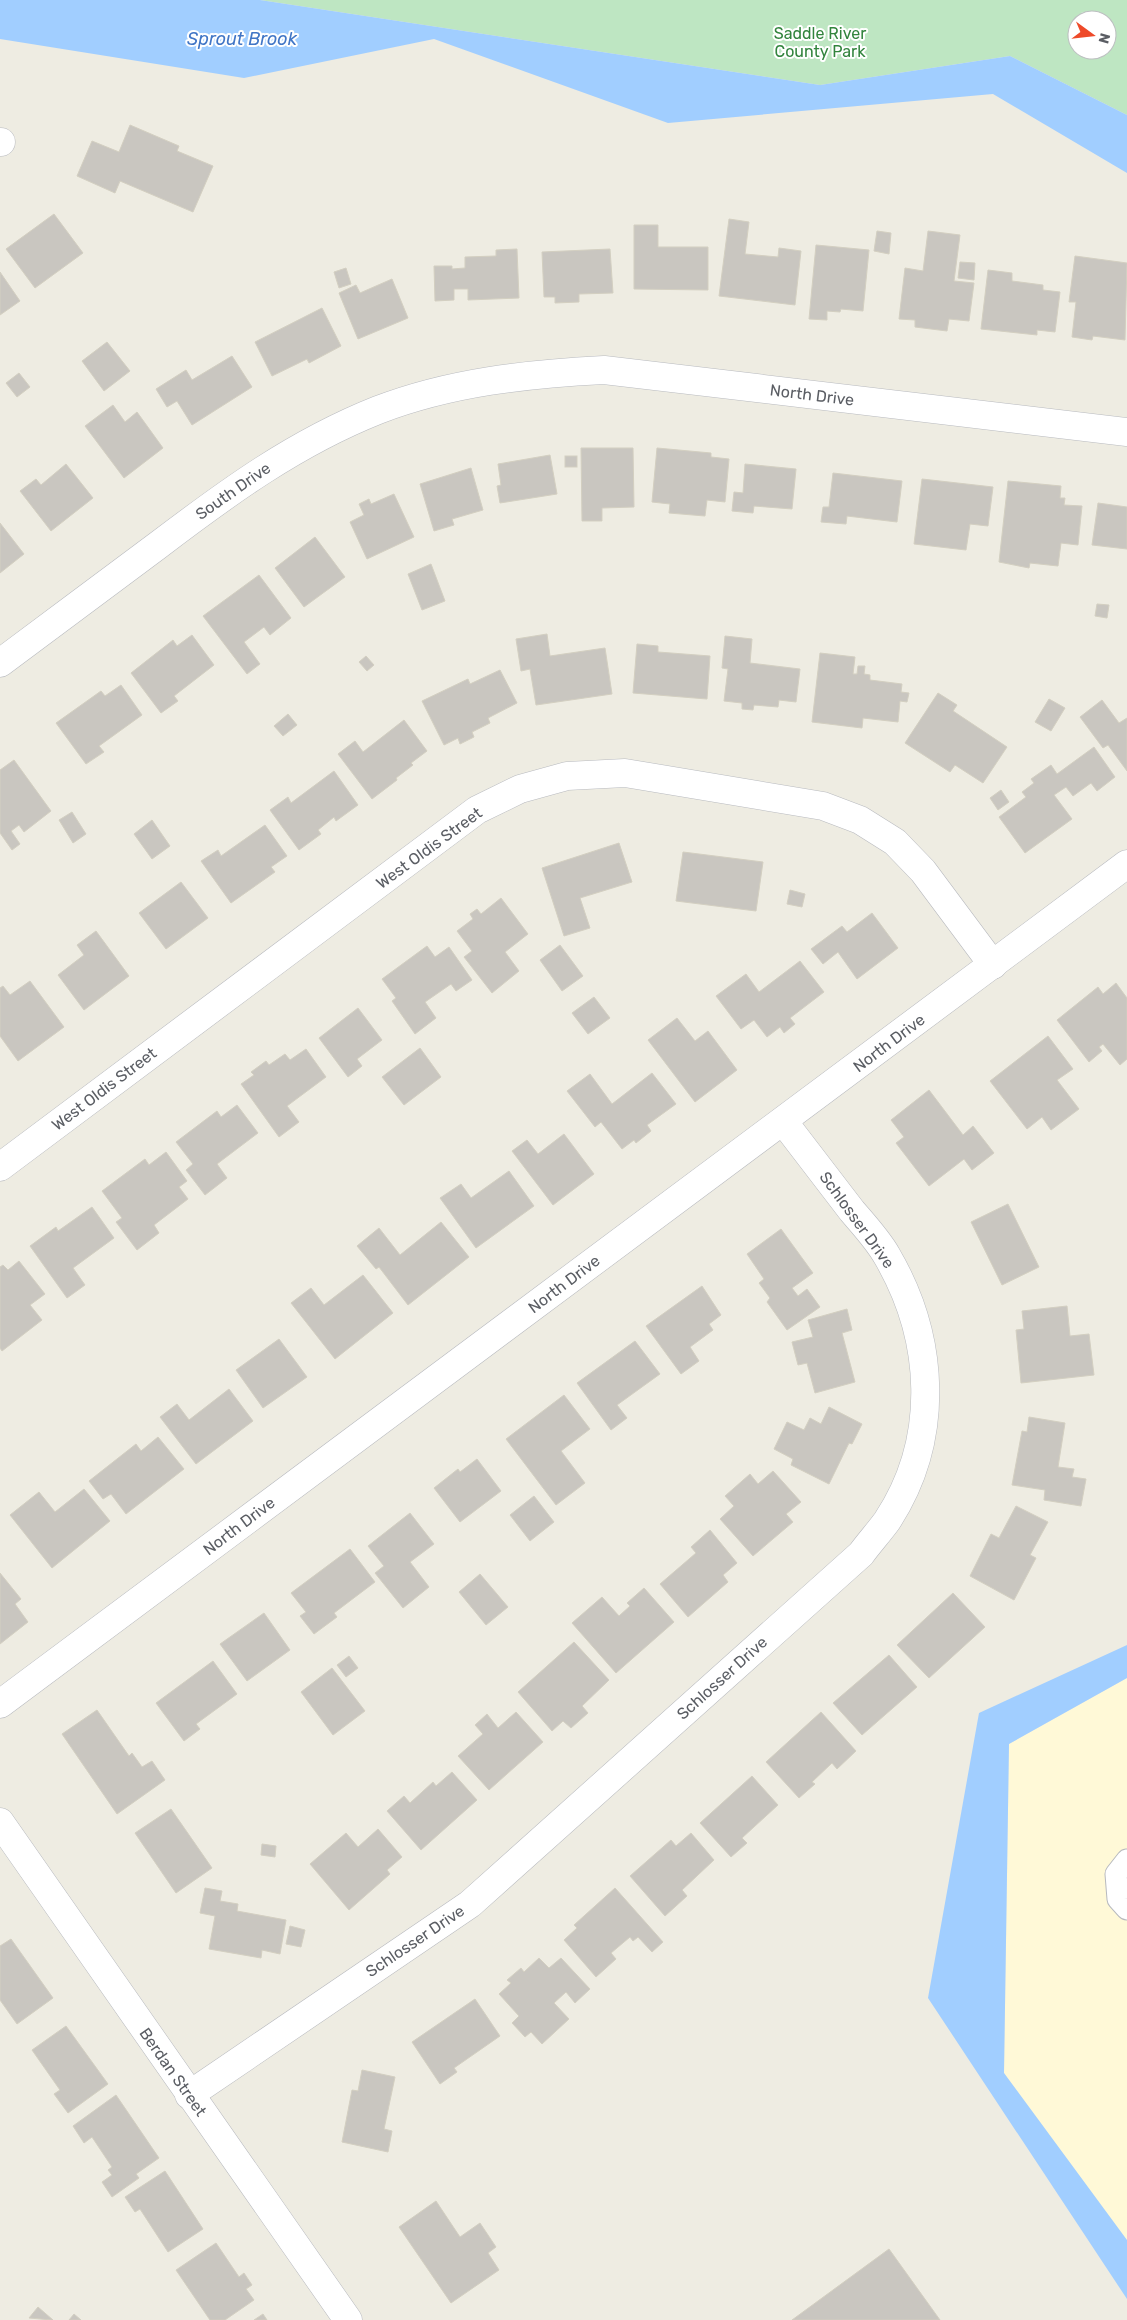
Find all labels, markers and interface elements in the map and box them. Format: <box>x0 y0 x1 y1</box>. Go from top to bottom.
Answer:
north arrow <box>1067 10 1117 60</box>
park label: Saddle River County Park <box>774 24 866 61</box>
water label: Sprout Brook <box>187 28 298 50</box>
text: N <box>1095 31 1114 45</box>
street label: North Drive <box>769 380 855 410</box>
street label: South Drive <box>192 458 274 524</box>
street label: West Oldis Street <box>372 803 486 893</box>
street label: North Drive <box>849 1010 929 1076</box>
street label: West Oldis Street <box>48 1043 160 1135</box>
street label: Schlosser Drive <box>816 1168 899 1272</box>
street label: North Drive <box>524 1251 604 1317</box>
street label: North Drive <box>199 1493 279 1559</box>
street label: Schlosser Drive <box>673 1632 771 1724</box>
street label: Schlosser Drive <box>362 1901 468 1981</box>
street label: Berdan Street <box>135 2024 211 2120</box>

